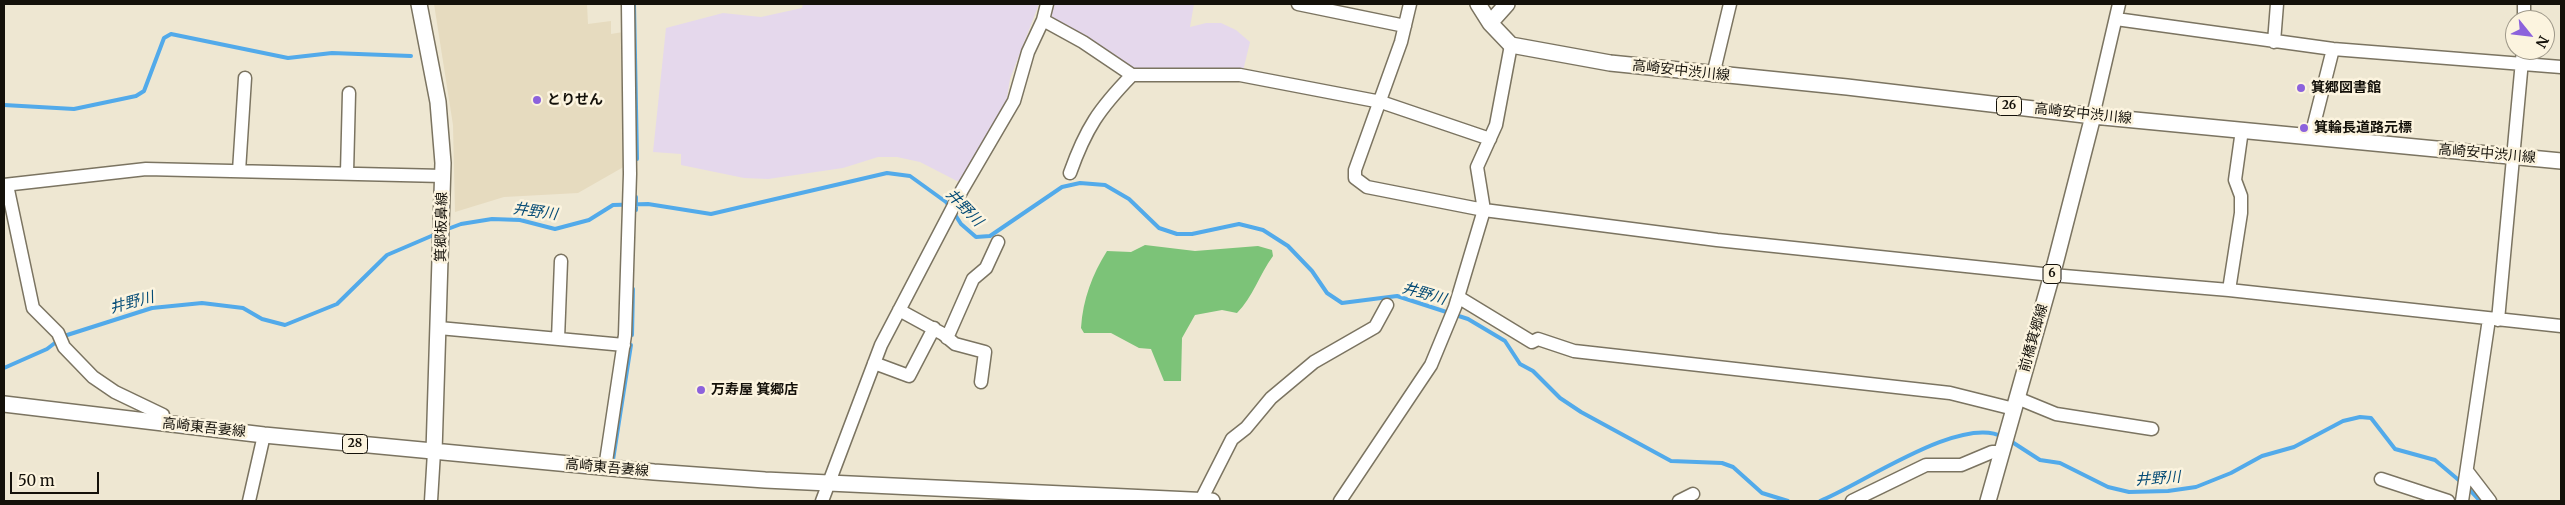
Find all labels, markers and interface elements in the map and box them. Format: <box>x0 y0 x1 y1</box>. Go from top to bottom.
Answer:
north arrow <box>2505 10 2555 60</box>
text: N <box>2532 33 2553 51</box>
street label: 高崎安中渋川線 <box>1631 58 1731 84</box>
place label: 箕郷図書館 <box>2311 80 2381 96</box>
marker: 箕郷図書館 <box>2295 82 2307 94</box>
place label: とりせん <box>547 92 603 108</box>
marker: とりせん <box>531 94 543 106</box>
road number: 26 <box>1996 96 2022 115</box>
street label: 高崎安中渋川線 <box>2033 101 2133 127</box>
place label: 箕輪長道路元標 <box>2314 120 2412 136</box>
marker: 箕輪長道路元標 <box>2298 122 2310 134</box>
street label: 高崎安中渋川線 <box>2437 141 2537 167</box>
water label: 井野川 <box>942 186 986 230</box>
street label: 箕郷板鼻線 <box>433 192 451 262</box>
water label: 井野川 <box>511 200 559 224</box>
road number: 6 <box>2043 264 2061 284</box>
water label: 井野川 <box>1400 279 1448 309</box>
water label: 井野川 <box>108 288 156 318</box>
street label: 前橋箕郷線 <box>2016 302 2052 374</box>
place label: 万寿屋 箕郷店 <box>711 382 798 398</box>
marker: 万寿屋 箕郷店 <box>695 384 707 396</box>
street label: 高崎東吾妻線 <box>161 415 247 441</box>
road number: 28 <box>342 434 368 454</box>
street label: 高崎東吾妻線 <box>564 456 650 480</box>
scale bar <box>12 462 101 494</box>
water label: 井野川 <box>2135 468 2181 490</box>
text: 50 m <box>18 471 55 490</box>

